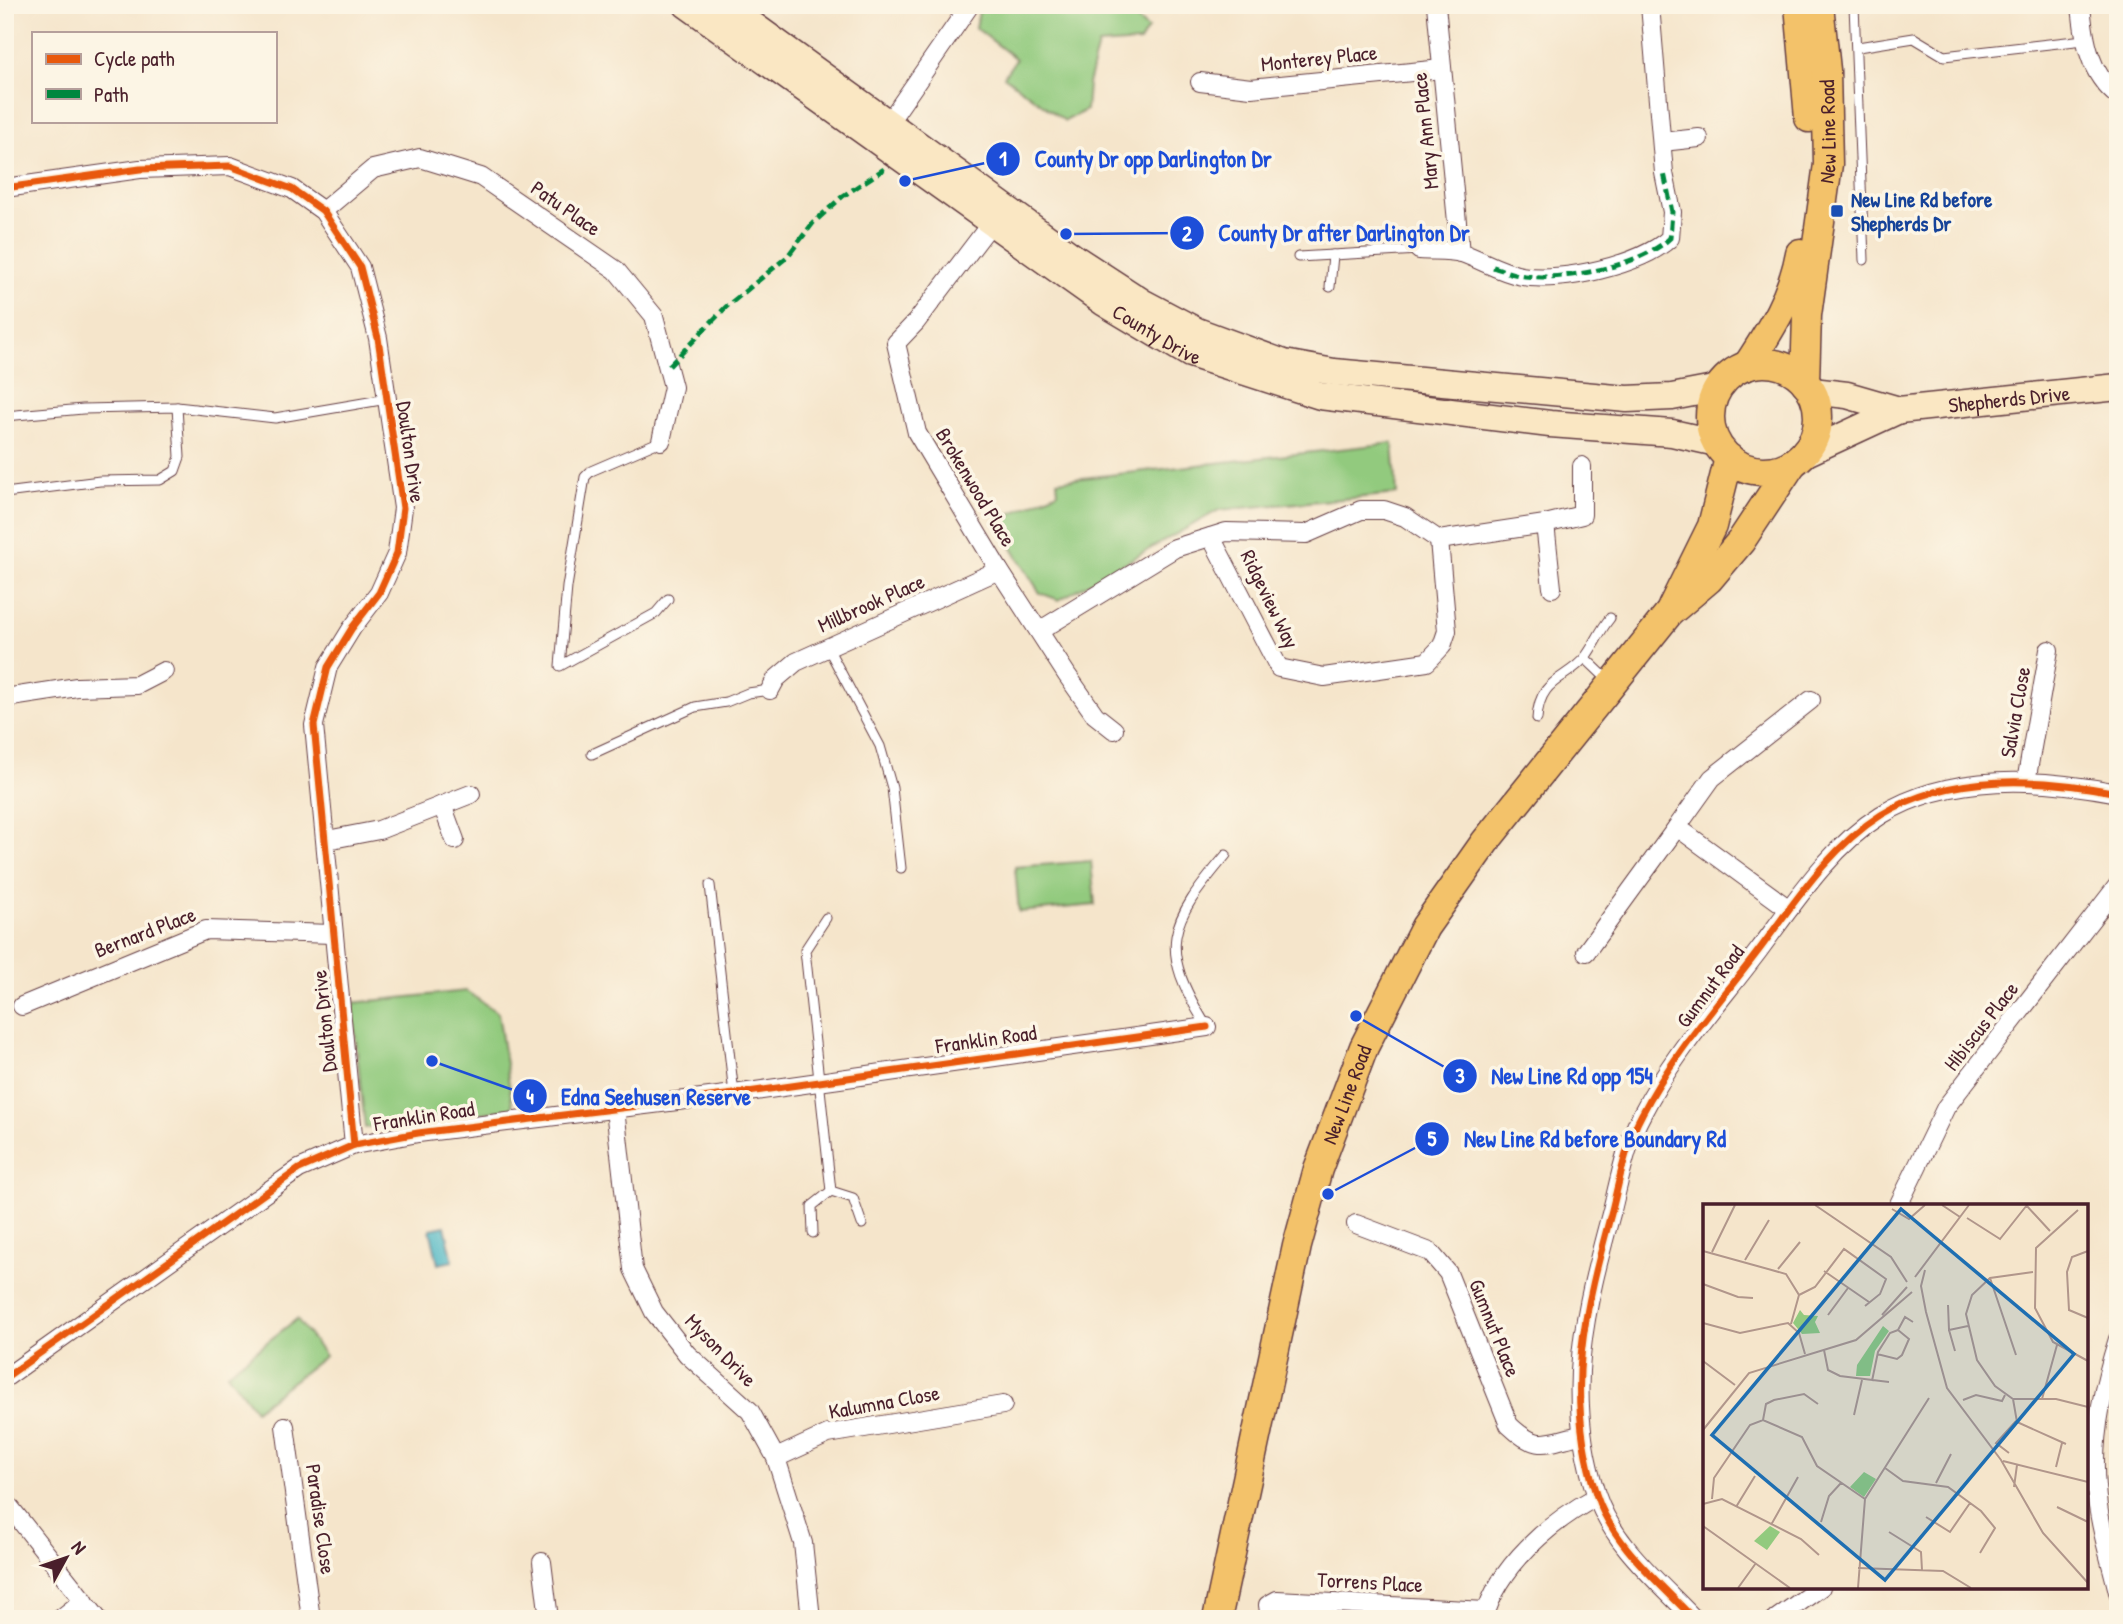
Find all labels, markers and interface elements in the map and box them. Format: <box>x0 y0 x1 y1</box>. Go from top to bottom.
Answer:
legend <box>32 32 276 122</box>
street label: Monterey Place <box>1259 37 1379 79</box>
text: Cycle path <box>94 44 175 73</box>
street label: Mary Ann Place <box>1404 71 1446 191</box>
street label: New Line Road <box>1811 79 1842 185</box>
text: Path <box>94 80 129 109</box>
callout: County Dr opp Darlington Dr <box>985 137 1285 181</box>
text: County Dr opp Darlington Dr <box>1034 143 1272 175</box>
text: 1 <box>999 144 1007 173</box>
street label: Patu Place <box>525 173 607 243</box>
place label: New Line Rd before Shepherds Dr <box>1851 185 1993 239</box>
marker: New Line Rd before Shepherds Dr <box>1829 203 1845 219</box>
callout: County Dr after Darlington Dr <box>1170 211 1484 255</box>
text: County Dr after Darlington Dr <box>1218 217 1470 249</box>
text: 2 <box>1182 219 1192 248</box>
street label: County Drive <box>1107 297 1205 371</box>
street label: Shepherds Drive <box>1947 378 2071 419</box>
street label: Doulton Drive <box>390 399 432 505</box>
street label: Brokenwood Place <box>929 422 1023 552</box>
street label: Ridgeview Way <box>1234 545 1306 653</box>
street label: Millbrook Place <box>813 567 929 639</box>
street label: Salvia Close <box>1993 664 2037 760</box>
street label: Bernard Place <box>90 899 200 965</box>
street label: Gumnut Road <box>1669 938 1751 1034</box>
street label: Doulton Drive <box>304 969 344 1073</box>
street label: Hibiscus Place <box>1937 975 2025 1077</box>
street label: Franklin Road <box>933 1018 1038 1061</box>
street label: New Line Road <box>1314 1041 1378 1148</box>
callout: New Line Rd opp 154 <box>1442 1054 1667 1098</box>
text: New Line Rd opp 154 <box>1491 1060 1653 1092</box>
text: 3 <box>1455 1061 1465 1090</box>
callout: Edna Seehusen Reserve <box>512 1074 765 1118</box>
text: Edna Seehusen Reserve <box>561 1081 752 1112</box>
text: 4 <box>526 1082 534 1111</box>
street label: Franklin Road <box>371 1094 476 1138</box>
callout: New Line Rd before Boundary Rd <box>1415 1117 1740 1161</box>
text: New Line Rd before Boundary Rd <box>1464 1123 1726 1155</box>
text: 5 <box>1428 1124 1437 1153</box>
inset map <box>1703 1204 2088 1589</box>
street label: Gumnut Place <box>1462 1275 1528 1381</box>
street label: Myson Drive <box>679 1307 763 1393</box>
street label: Kalumna Close <box>826 1378 942 1426</box>
street label: Paradise Close <box>299 1462 343 1576</box>
north arrow <box>32 1522 102 1592</box>
text: N <box>66 1535 92 1559</box>
street label: Torrens Place <box>1316 1565 1424 1599</box>

